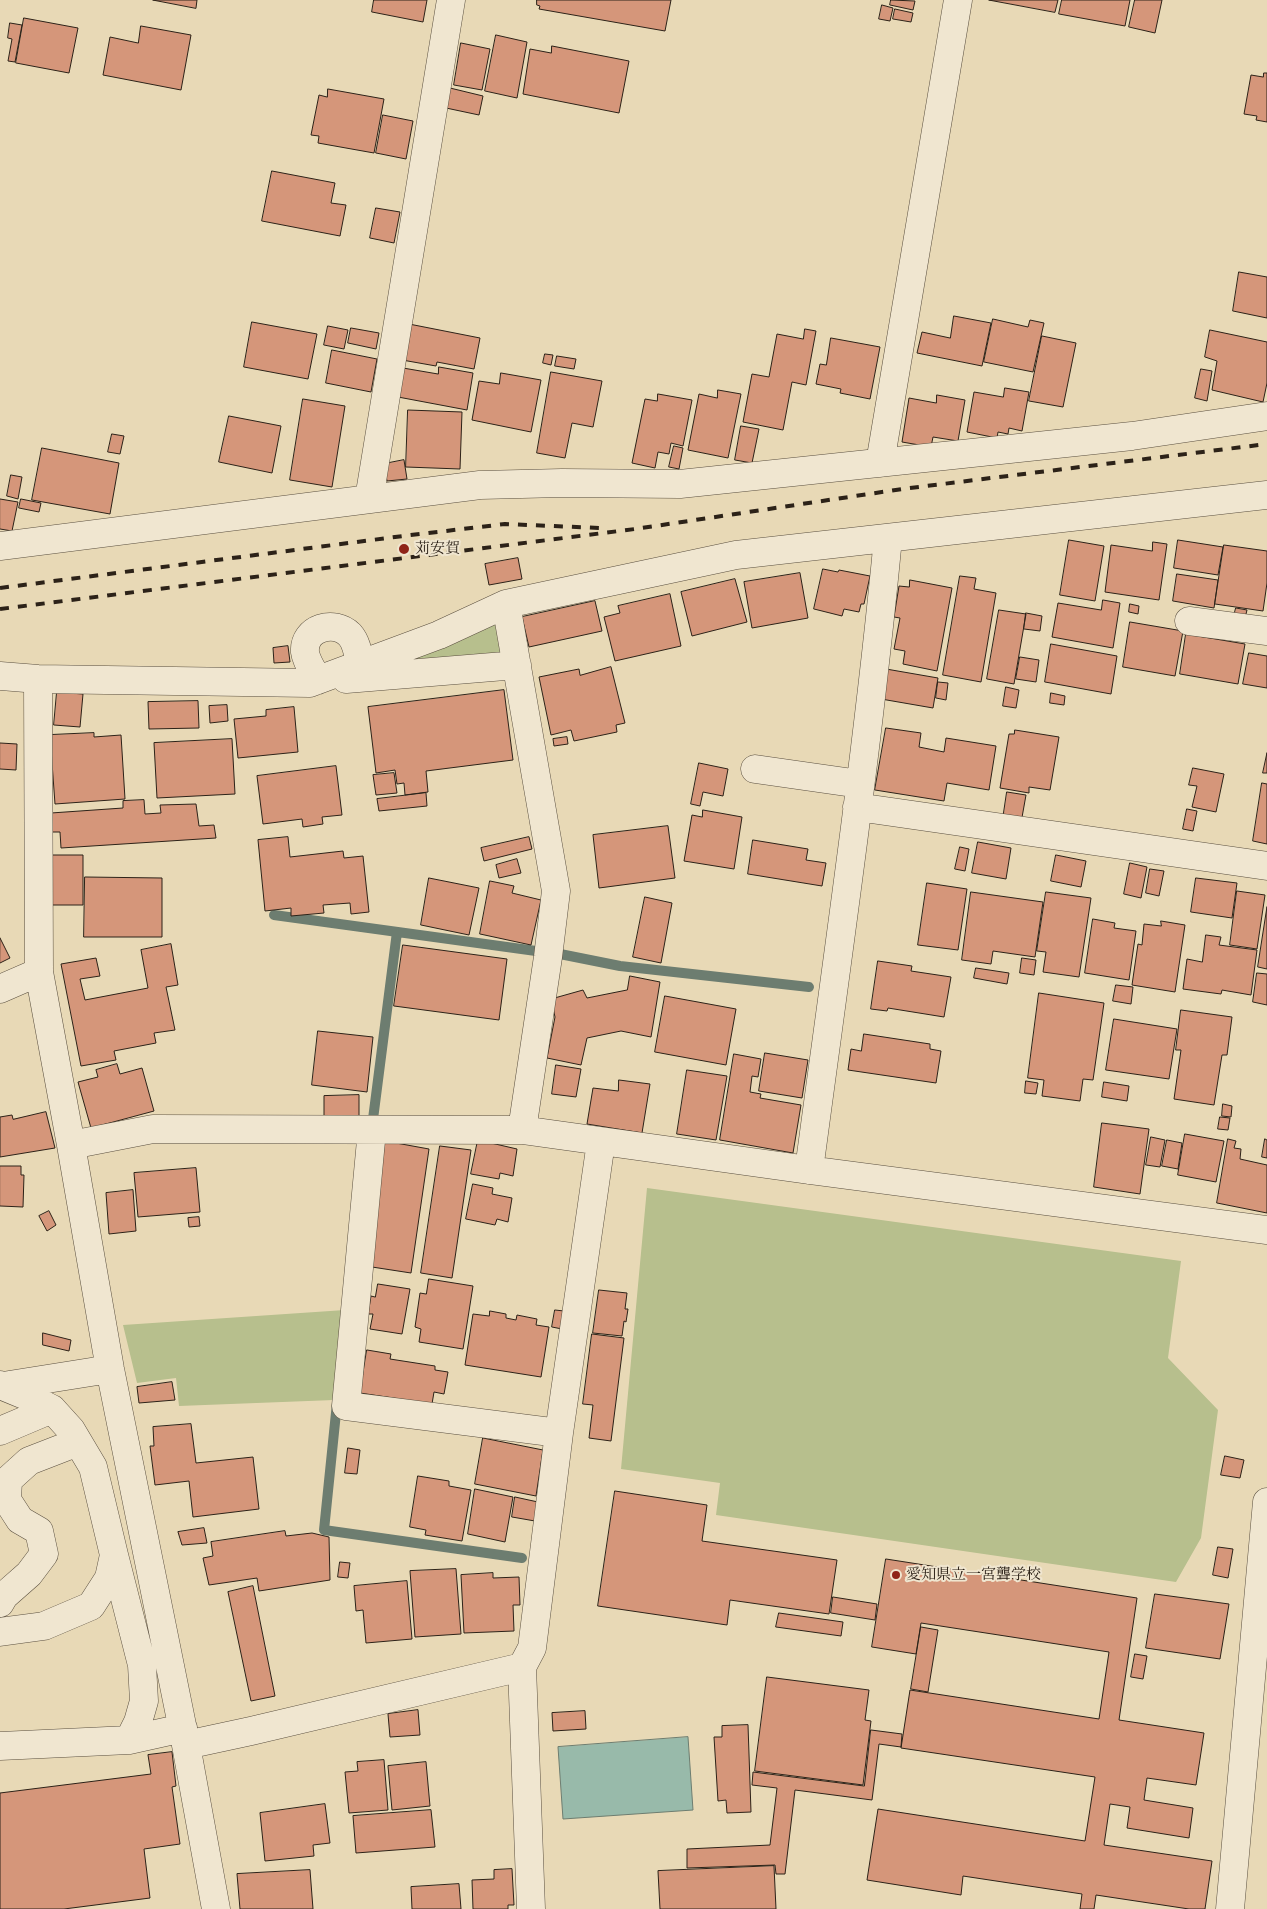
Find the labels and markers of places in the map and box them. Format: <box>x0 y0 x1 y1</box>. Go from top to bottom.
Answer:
place label: 苅安賀 <box>415 540 460 558</box>
marker: 苅安賀 <box>397 542 411 556</box>
place label: 愛知県立一宮聾学校 <box>906 1566 1041 1584</box>
marker: 愛知県立一宮聾学校 <box>890 1569 902 1581</box>

